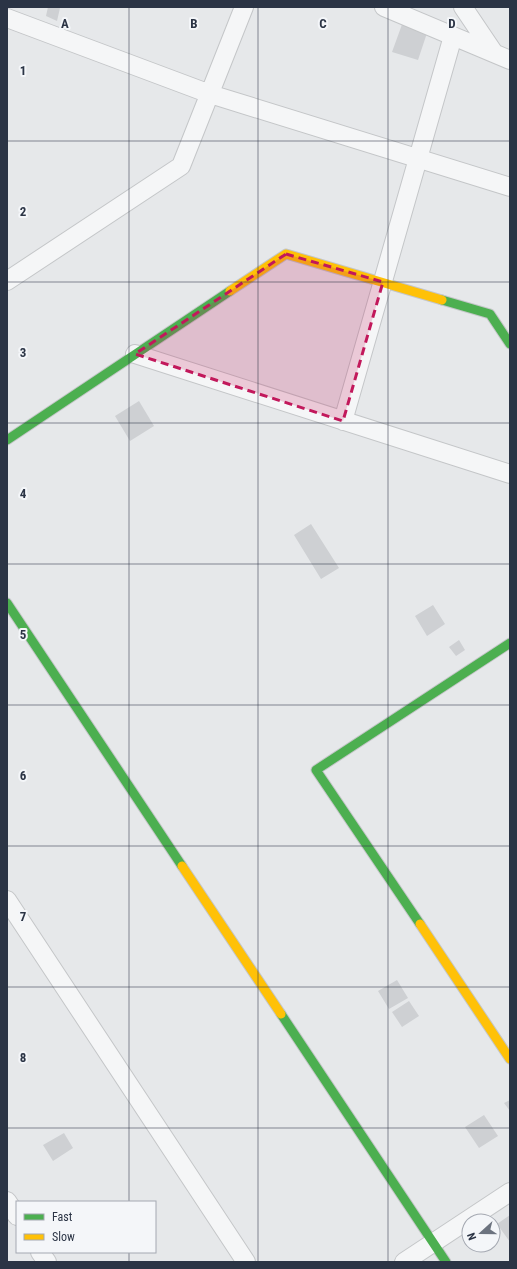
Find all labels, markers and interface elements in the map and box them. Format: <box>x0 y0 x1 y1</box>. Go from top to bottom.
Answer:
text: A <box>61 16 69 31</box>
text: B <box>190 16 198 31</box>
text: C <box>319 16 327 31</box>
text: D <box>448 16 456 31</box>
text: 1 <box>20 63 26 78</box>
text: 2 <box>20 204 27 219</box>
text: 3 <box>20 345 26 360</box>
text: 4 <box>20 486 27 501</box>
text: 5 <box>20 627 27 642</box>
text: 6 <box>20 768 27 783</box>
text: 7 <box>20 909 27 924</box>
text: 8 <box>20 1050 26 1065</box>
legend <box>16 1201 156 1253</box>
text: Fast <box>52 1210 73 1224</box>
north arrow <box>461 1213 501 1253</box>
text: Slow <box>52 1230 75 1244</box>
text: N <box>465 1231 479 1242</box>

